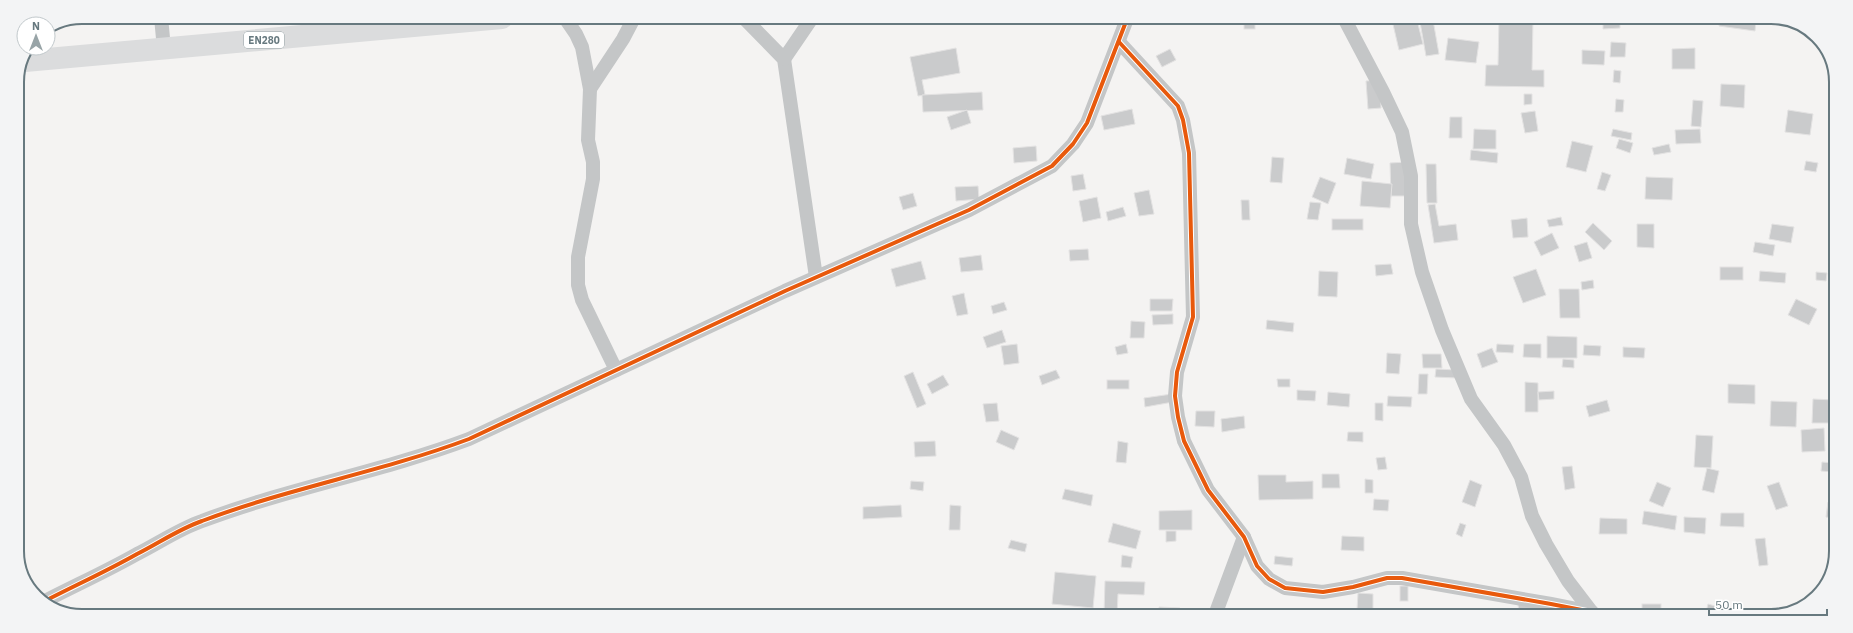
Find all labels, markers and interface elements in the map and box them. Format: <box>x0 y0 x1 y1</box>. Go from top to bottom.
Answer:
north arrow <box>16 16 56 56</box>
text: N <box>32 19 40 33</box>
road number: EN280 <box>244 32 284 48</box>
scale bar <box>1709 591 1827 617</box>
text: 50 m <box>1715 597 1743 612</box>

